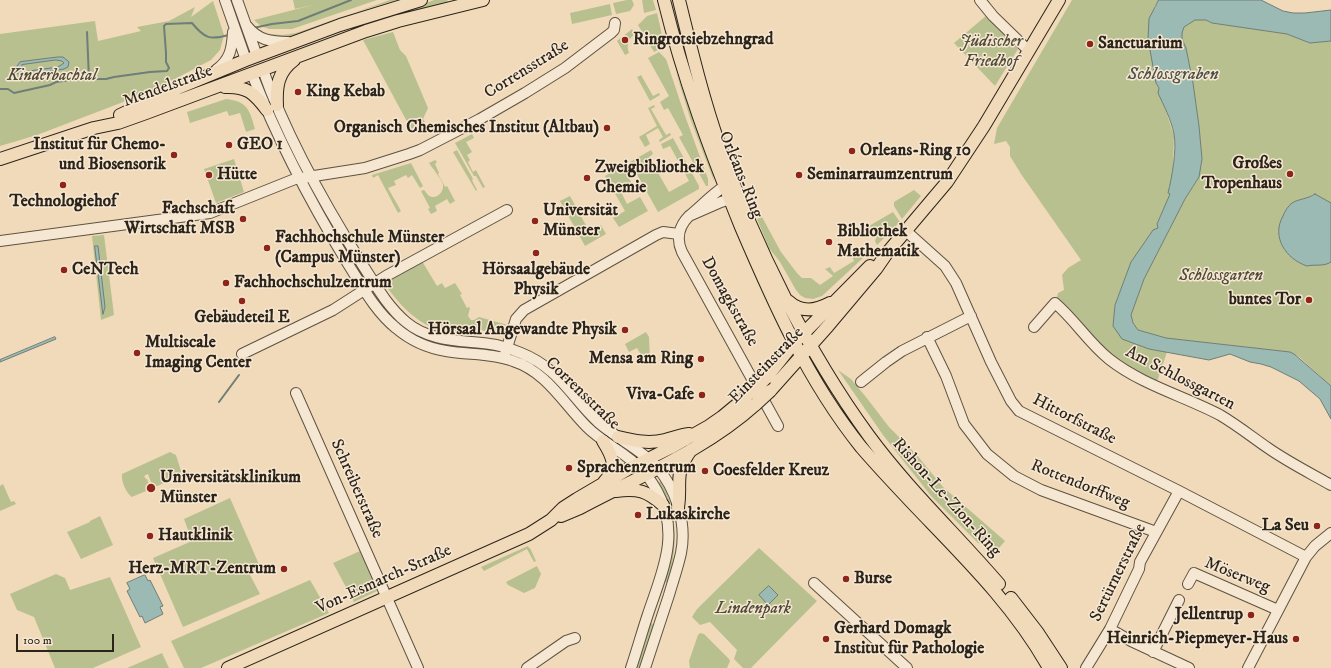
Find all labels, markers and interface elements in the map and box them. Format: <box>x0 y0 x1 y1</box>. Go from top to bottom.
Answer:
place label: Ringrotsiebzehngrad <box>633 30 773 50</box>
park label: Jüdischer Friedhof <box>959 32 1023 72</box>
place label: Sanctuarium <box>1098 34 1183 54</box>
marker: Ringrotsiebzehngrad <box>620 35 630 45</box>
street label: Corrensstraße <box>481 36 573 104</box>
marker: Sanctuarium <box>1085 39 1095 49</box>
street label: Mendelstraße <box>120 61 216 113</box>
water label: Schlossgraben <box>1127 64 1219 86</box>
park label: Kinderbachtal <box>7 66 97 86</box>
place label: King Kebab <box>306 82 385 102</box>
marker: King Kebab <box>293 87 303 97</box>
place label: Organisch Chemisches Institut (Altbau) <box>334 118 599 138</box>
marker: Organisch Chemisches Institut (Altbau) <box>602 123 612 133</box>
street label: Orléans-Ring <box>713 129 767 221</box>
place label: Institut für Chemo- und Biosensorik <box>33 135 166 175</box>
place label: GEO 1 <box>237 135 283 155</box>
marker: GEO 1 <box>224 140 234 150</box>
place label: Orleans-Ring 10 <box>860 141 971 161</box>
marker: Orleans-Ring 10 <box>847 146 857 156</box>
marker: Institut für Chemo- und Biosensorik <box>169 150 179 160</box>
place label: Großes Tropenhaus <box>1202 154 1282 194</box>
place label: Zweigbibliothek Chemie <box>595 158 704 198</box>
place label: Hütte <box>217 165 257 185</box>
place label: Seminarraumzentrum <box>807 165 953 185</box>
marker: Großes Tropenhaus <box>1285 169 1295 179</box>
marker: Hütte <box>204 170 214 180</box>
marker: Seminarraumzentrum <box>794 170 804 180</box>
marker: Zweigbibliothek Chemie <box>582 173 592 183</box>
marker: Technologiehof <box>58 180 68 190</box>
place label: Technologiehof <box>10 192 116 212</box>
place label: Fachschaft Wirtschaft MSB <box>124 199 235 239</box>
place label: Universität Münster <box>543 201 618 241</box>
marker: Fachschaft Wirtschaft MSB <box>238 214 248 224</box>
marker: Universität Münster <box>530 216 540 226</box>
place label: Bibliothek Mathematik <box>837 222 919 262</box>
place label: Fachhochschule Münster (Campus Münster) <box>275 228 444 268</box>
marker: Bibliothek Mathematik <box>824 237 834 247</box>
marker: Fachhochschule Münster (Campus Münster) <box>262 243 272 253</box>
marker: Hörsaalgebäude Physik <box>531 248 541 258</box>
street label: Domagkstraße <box>696 253 762 351</box>
place label: CeNTech <box>72 260 139 280</box>
place label: Hörsaalgebäude Physik <box>482 260 590 300</box>
marker: CeNTech <box>59 265 69 275</box>
park label: Schlossgarten <box>1179 266 1263 286</box>
place label: Fachhochschulzentrum <box>234 273 392 293</box>
marker: Fachhochschulzentrum <box>221 278 231 288</box>
place label: buntes Tor <box>1229 290 1301 310</box>
marker: buntes Tor <box>1304 295 1314 305</box>
marker: Gebäudeteil E <box>237 296 247 306</box>
place label: Gebäudeteil E <box>194 308 290 328</box>
place label: Hörsaal Angewandte Physik <box>428 320 617 340</box>
street label: Einsteinstraße <box>725 323 809 409</box>
marker: Hörsaal Angewandte Physik <box>620 325 630 335</box>
place label: Multiscale Imaging Center <box>145 333 251 373</box>
street label: Am Schlossgarten <box>1122 343 1238 415</box>
marker: Multiscale Imaging Center <box>132 348 142 358</box>
place label: Mensa am Ring <box>589 349 693 369</box>
street label: Corrensstraße <box>540 353 624 435</box>
marker: Mensa am Ring <box>696 354 706 364</box>
place label: Viva-Cafe <box>626 385 694 405</box>
marker: Viva-Cafe <box>697 390 707 400</box>
street label: Hittorfstraße <box>1029 390 1119 450</box>
street label: Rishon-Le-Zion-Ring <box>887 434 1005 562</box>
street label: Schreiberstraße <box>325 436 387 542</box>
street label: Rottendorffweg <box>1028 456 1132 514</box>
place label: Sprachenzentrum <box>577 458 696 478</box>
place label: Coesfelder Kreuz <box>713 461 829 481</box>
marker: Sprachenzentrum <box>564 463 574 473</box>
marker: Coesfelder Kreuz <box>700 466 710 476</box>
place label: Universitätsklinikum Münster <box>160 468 301 508</box>
marker: Universitätsklinikum Münster <box>145 482 157 494</box>
place label: Lukaskirche <box>646 505 730 525</box>
marker: Lukaskirche <box>633 510 643 520</box>
place label: La Seu <box>1262 516 1309 536</box>
street label: Sertürnerstraße <box>1087 521 1151 625</box>
marker: La Seu <box>1312 521 1322 531</box>
place label: Hautklinik <box>158 526 233 546</box>
marker: Hautklinik <box>145 531 155 541</box>
street label: Von-Esmarch-Straße <box>313 541 455 619</box>
street label: Möserweg <box>1201 554 1273 598</box>
place label: Herz-MRT-Zentrum <box>128 559 276 579</box>
marker: Herz-MRT-Zentrum <box>279 564 289 574</box>
place label: Burse <box>854 569 892 589</box>
marker: Burse <box>841 574 851 584</box>
park label: Lindenpark <box>715 599 791 619</box>
place label: Jellentrup <box>1175 605 1243 625</box>
marker: Jellentrup <box>1246 610 1256 620</box>
place label: Gerhard Domagk Institut für Pathologie <box>834 619 984 659</box>
scale bar <box>18 626 116 652</box>
place label: Heinrich-Piepmeyer-Haus <box>1107 629 1288 649</box>
text: 100 m <box>23 633 52 648</box>
marker: Gerhard Domagk Institut für Pathologie <box>821 634 831 644</box>
marker: Heinrich-Piepmeyer-Haus <box>1291 634 1301 644</box>

